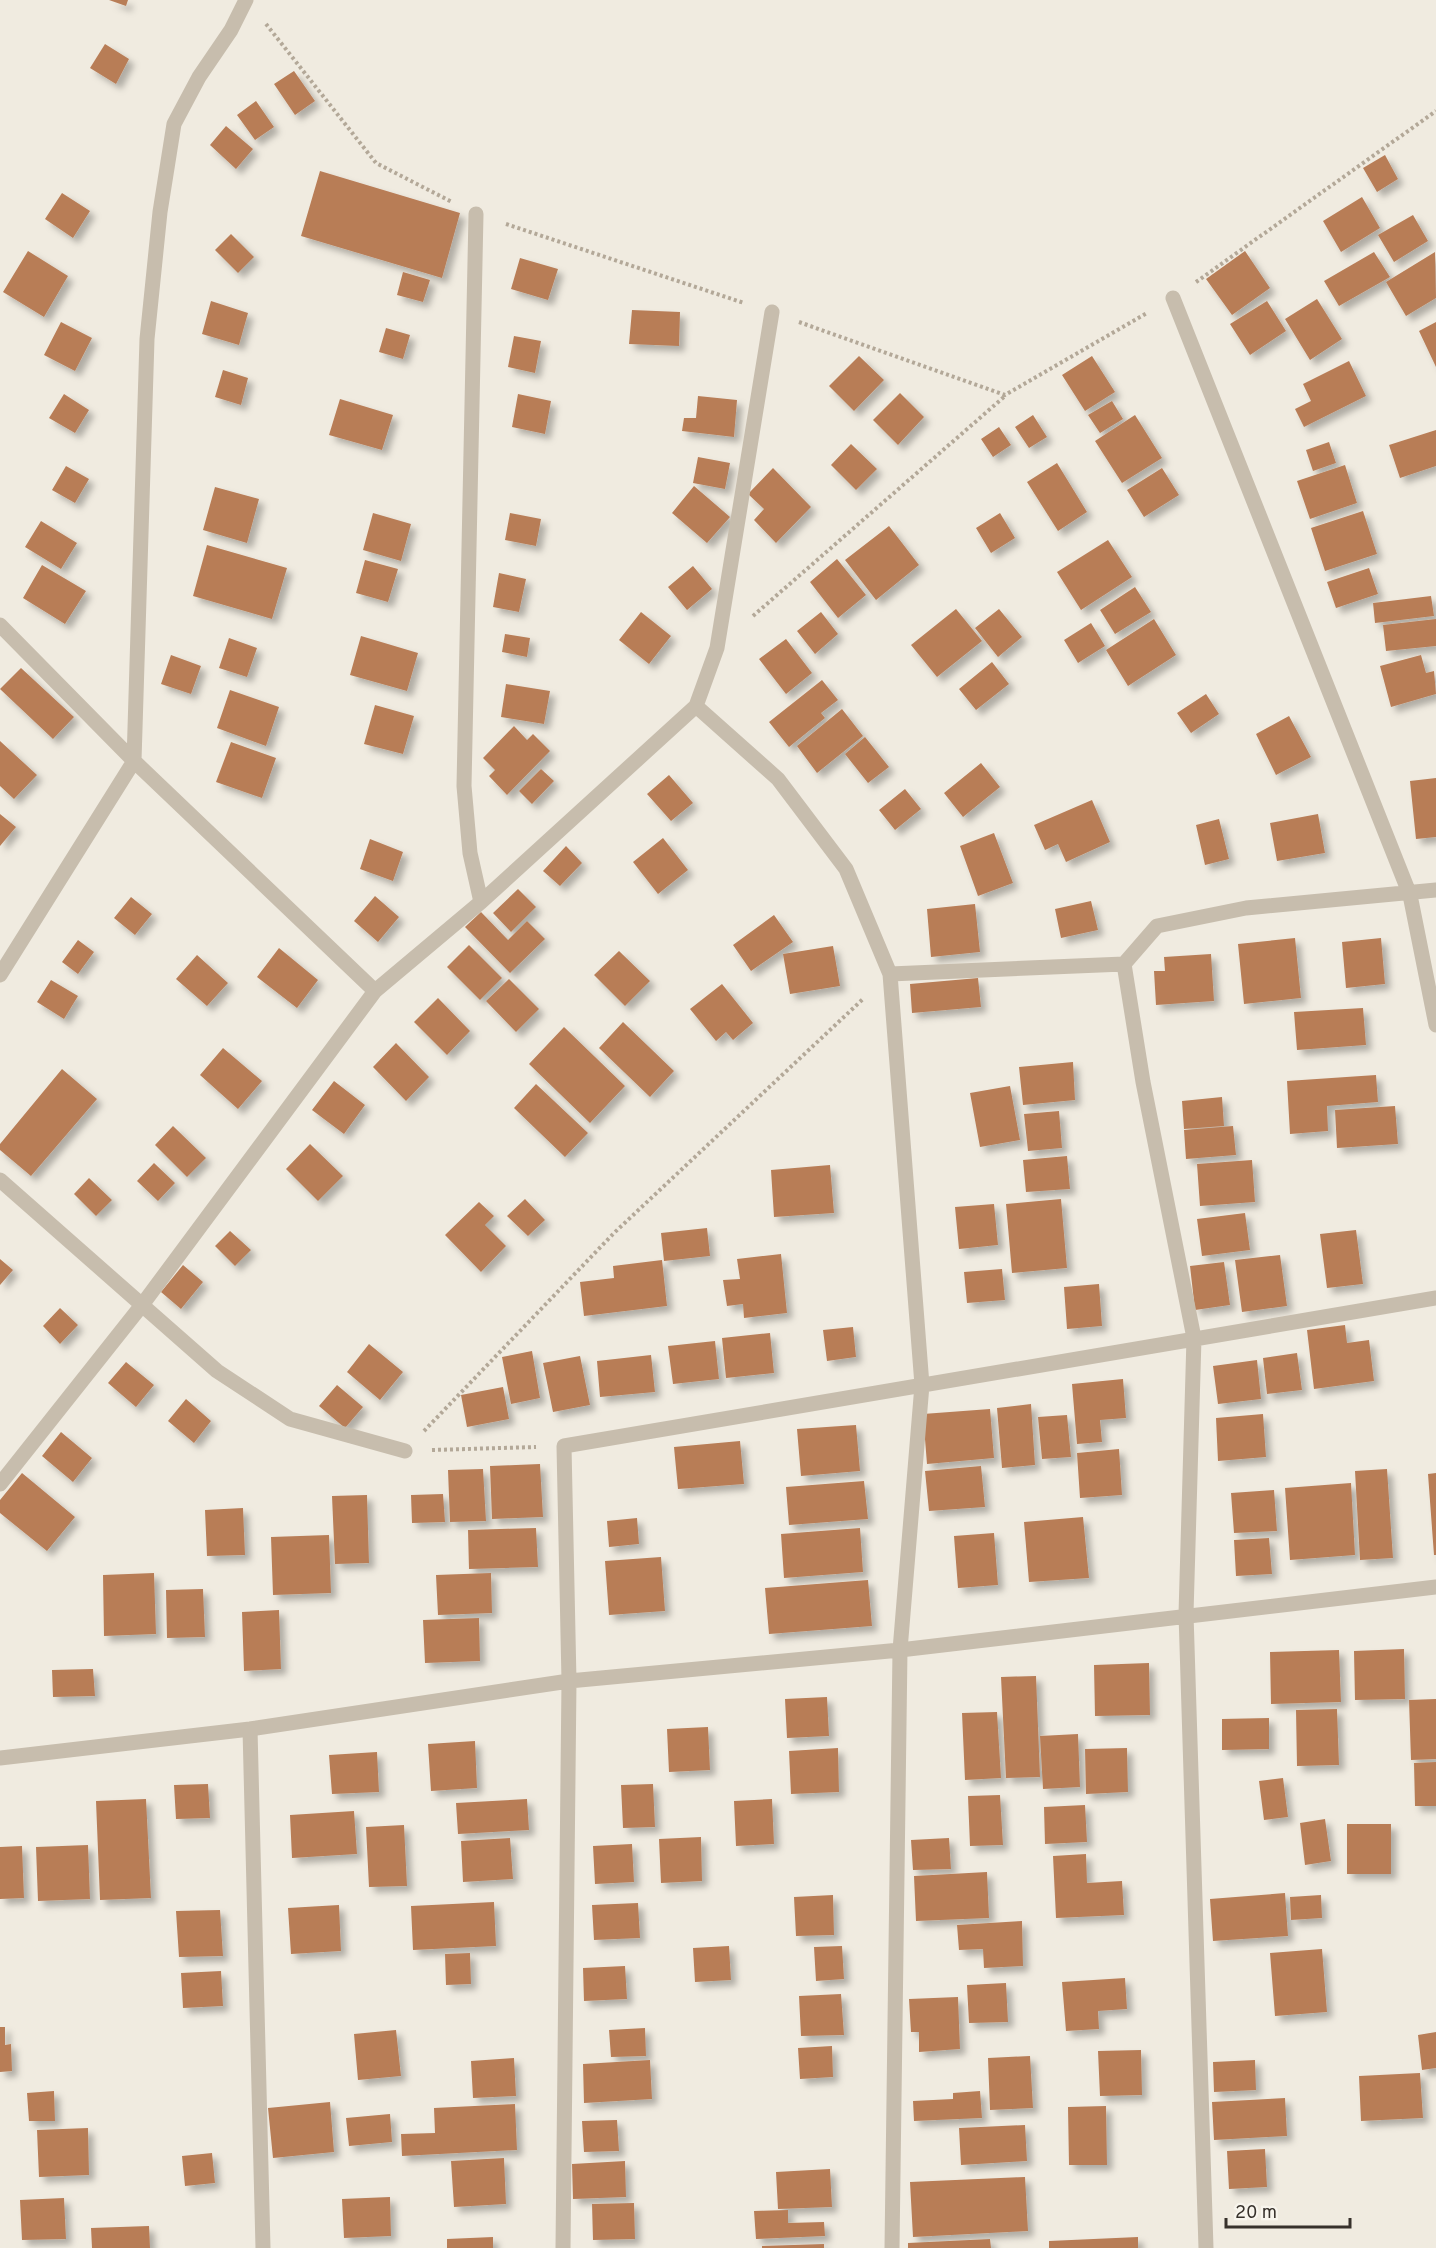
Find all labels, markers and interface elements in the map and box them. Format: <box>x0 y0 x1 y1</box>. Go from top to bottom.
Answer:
scale bar <box>1226 2191 1350 2229</box>
text: 20 m <box>1235 2202 1277 2225</box>

